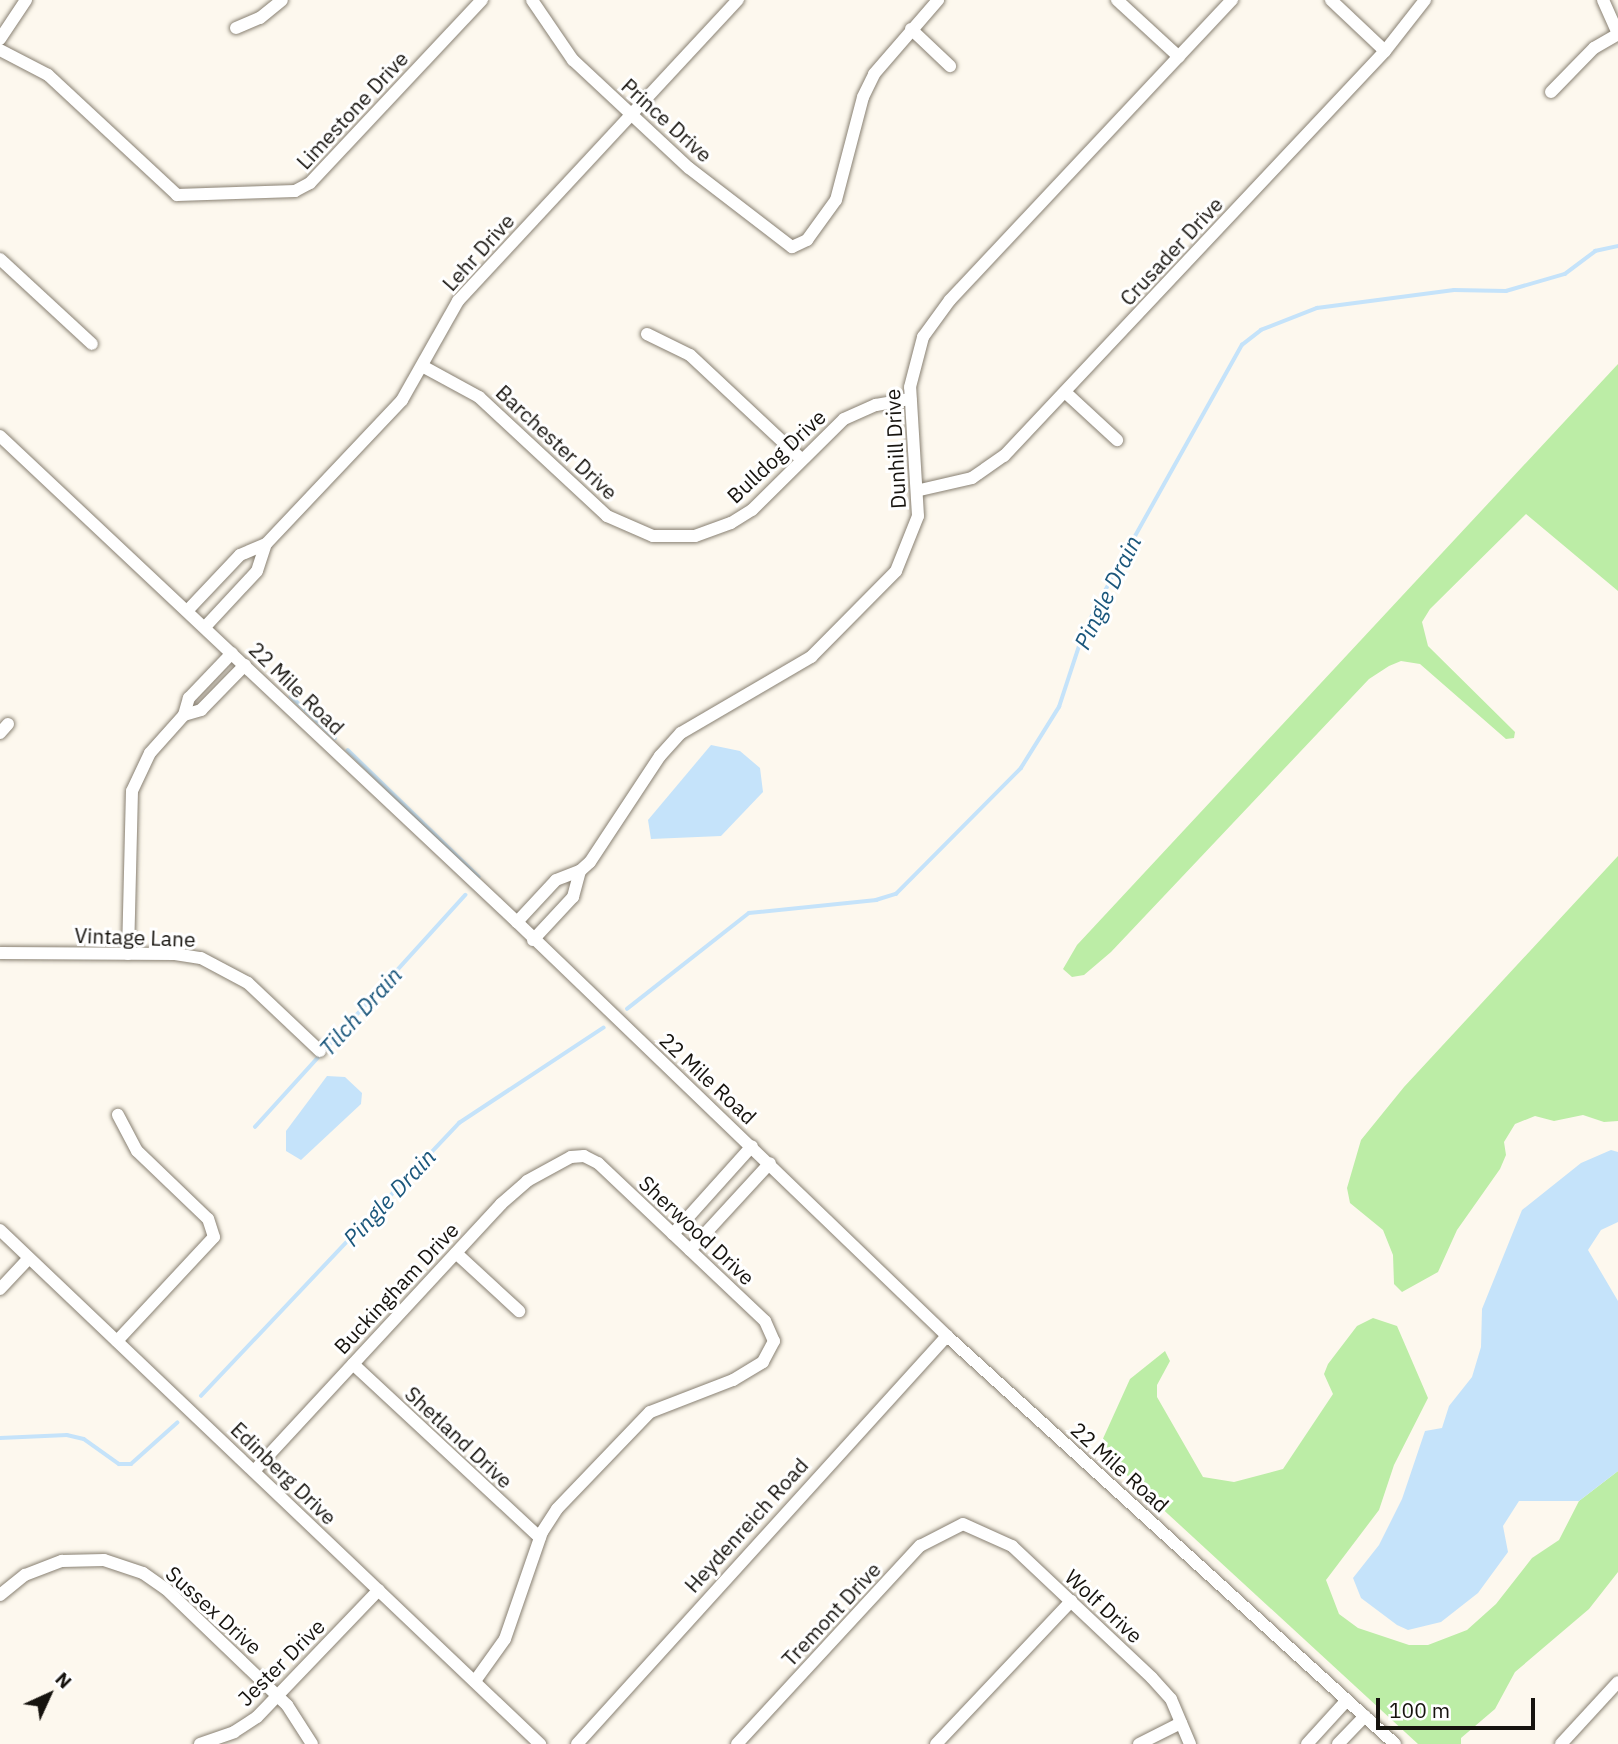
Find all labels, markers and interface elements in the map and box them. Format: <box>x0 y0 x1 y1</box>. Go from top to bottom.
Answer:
street label: Limestone Drive <box>291 46 413 174</box>
street label: Prince Drive <box>617 73 717 167</box>
street label: Crusader Drive <box>1114 191 1228 311</box>
street label: Lehr Drive <box>437 208 519 296</box>
street label: Barchester Drive <box>491 379 623 505</box>
street label: Dunhill Drive <box>879 388 911 510</box>
street label: Bulldog Drive <box>721 404 831 508</box>
water label: Pingle Drain <box>1068 531 1146 653</box>
street label: 22 Mile Road <box>244 636 350 740</box>
street label: Vintage Lane <box>74 922 196 952</box>
water label: Tilch Drain <box>313 961 407 1061</box>
street label: 22 Mile Road <box>654 1027 762 1129</box>
water label: Pingle Drain <box>337 1143 441 1251</box>
street label: Sherwood Drive <box>634 1170 760 1290</box>
street label: Buckingham Drive <box>329 1217 463 1359</box>
street label: Shetland Drive <box>400 1381 518 1493</box>
street label: Edinberg Drive <box>226 1416 342 1530</box>
street label: 22 Mile Road <box>1066 1417 1174 1517</box>
street label: Heydenreich Road <box>679 1453 813 1597</box>
street label: Tremont Drive <box>776 1557 886 1671</box>
street label: Sussex Drive <box>161 1560 267 1660</box>
street label: Wolf Drive <box>1060 1564 1148 1648</box>
street label: Jester Drive <box>232 1613 330 1711</box>
north arrow <box>14 1660 84 1730</box>
text: N <box>50 1667 77 1693</box>
scale bar <box>1380 1684 1539 1728</box>
text: 100 m <box>1389 1696 1450 1724</box>

